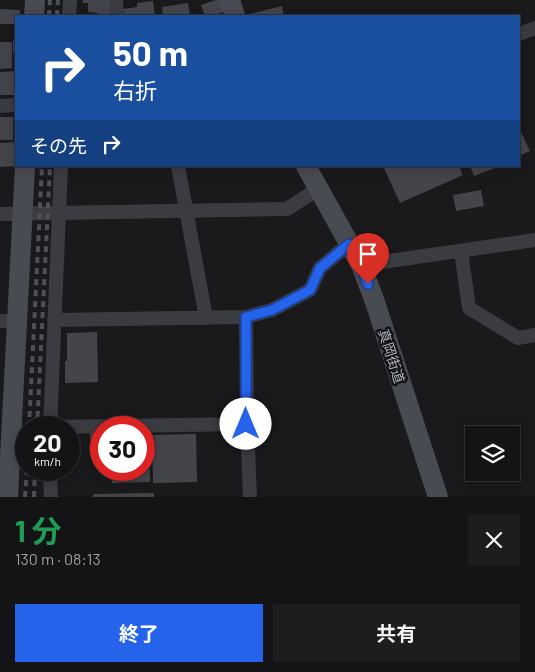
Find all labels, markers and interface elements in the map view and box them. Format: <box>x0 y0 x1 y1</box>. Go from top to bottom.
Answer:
text: 50 m <box>113 31 188 73</box>
icon: right <box>30 35 95 100</box>
text: 右折 <box>113 77 157 103</box>
icon: right <box>97 130 125 158</box>
text: その先 <box>30 134 87 157</box>
pin <box>347 233 389 284</box>
icon: arrive <box>354 240 382 268</box>
street label: 真岡街道 <box>375 327 409 385</box>
position arrow <box>219 397 271 449</box>
speed limit sign: 30 <box>90 416 155 481</box>
map controls <box>465 426 520 481</box>
button: layers <box>465 426 520 481</box>
text: 20 <box>33 427 62 457</box>
text: km/h <box>34 454 61 468</box>
text: 1 分 <box>15 512 62 548</box>
button: close <box>468 514 520 566</box>
text: 130 m · 08:13 <box>15 549 101 568</box>
button: 終了 <box>15 604 263 662</box>
button: 共有 <box>273 604 520 662</box>

